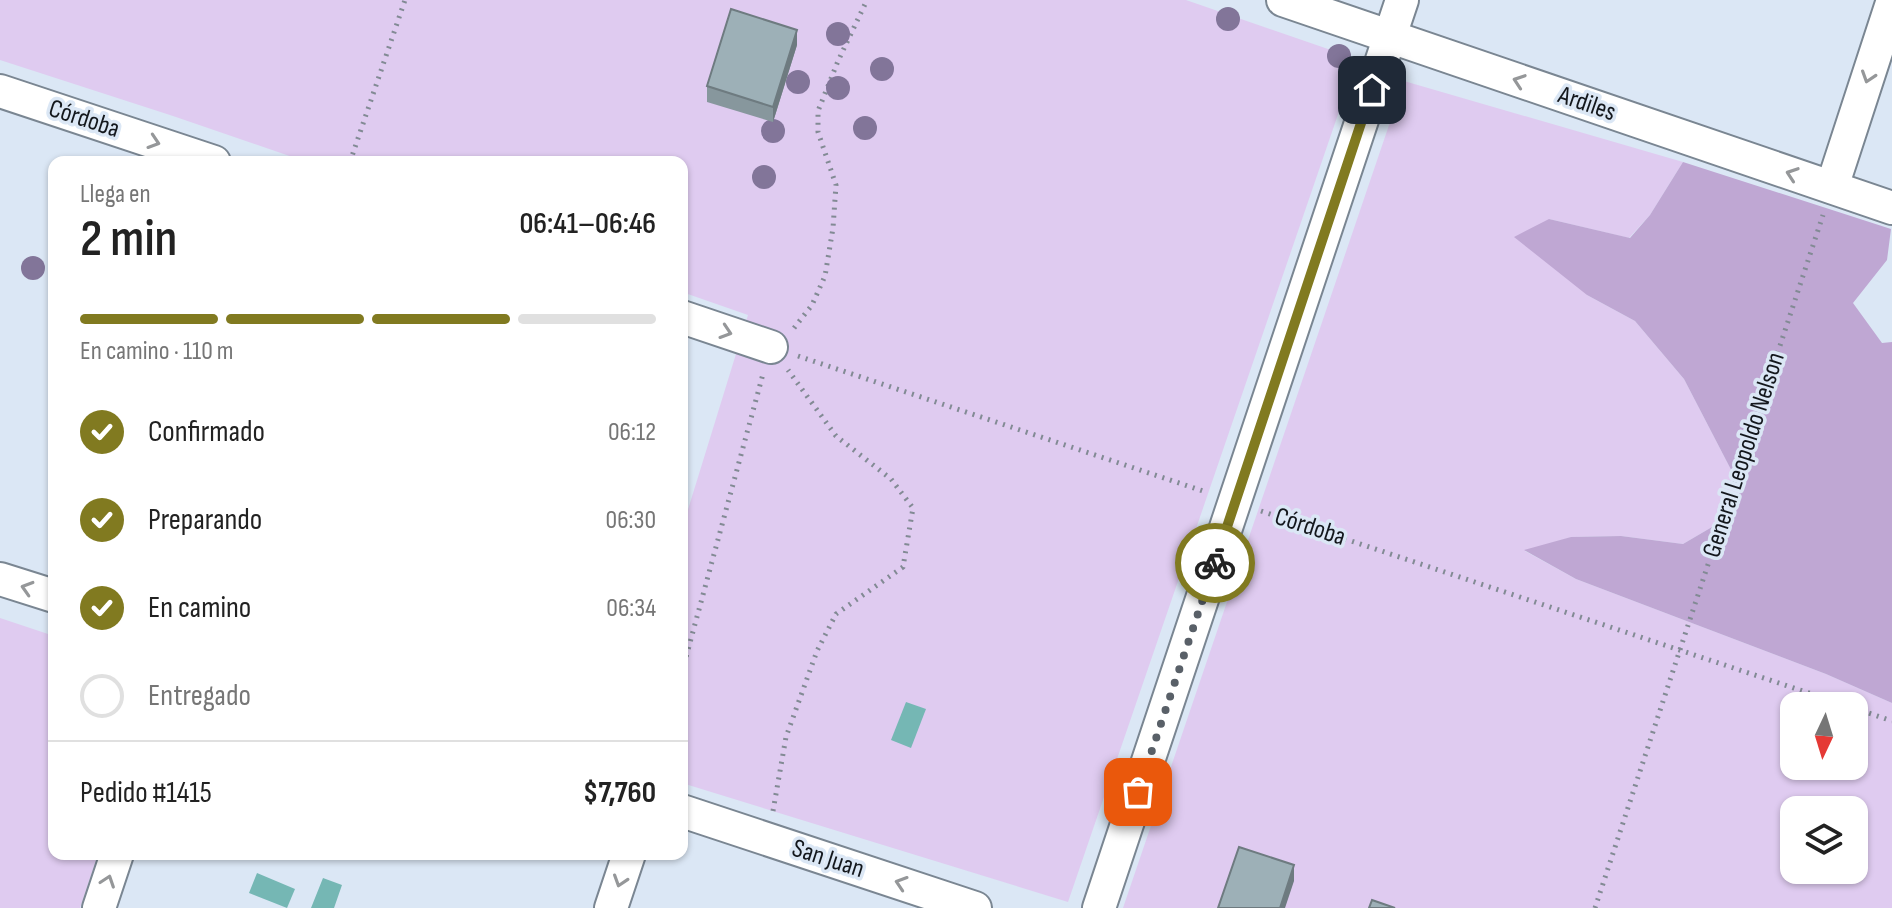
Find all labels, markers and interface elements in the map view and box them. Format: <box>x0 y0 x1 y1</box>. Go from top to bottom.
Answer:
pin <box>1338 56 1406 124</box>
icon: home <box>1350 68 1394 112</box>
one-way arrow <box>1861 70 1877 83</box>
one-way arrow <box>1513 74 1527 90</box>
street label: Ardiles <box>1553 79 1620 128</box>
street label: Córdoba <box>45 93 123 145</box>
one-way arrow <box>146 133 160 149</box>
one-way arrow <box>1785 167 1799 183</box>
text: Llega en <box>80 179 151 210</box>
text: 06:41–06:46 <box>519 206 656 242</box>
text: 2 min <box>80 208 177 271</box>
one-way arrow <box>719 323 733 339</box>
text: En camino · 110 m <box>80 336 234 367</box>
street label: General Leopoldo Nelson <box>1696 349 1792 561</box>
icon: check <box>80 410 124 454</box>
text: Confirmado <box>148 414 265 450</box>
text: 06:12 <box>608 417 656 448</box>
icon: check <box>80 498 124 542</box>
street label: Córdoba <box>1271 501 1349 553</box>
text: Preparando <box>148 502 262 538</box>
text: 06:30 <box>606 505 656 536</box>
courier <box>1175 523 1255 603</box>
icon: bike <box>1193 541 1237 585</box>
one-way arrow <box>21 581 34 597</box>
icon: check <box>80 586 124 630</box>
text: En camino <box>148 590 251 626</box>
text: 06:34 <box>606 593 656 624</box>
text: Entregado <box>148 678 251 714</box>
north arrow <box>1780 692 1868 780</box>
map controls <box>1780 692 1868 884</box>
pin <box>1104 758 1172 826</box>
icon: bag <box>1116 770 1160 814</box>
text: Pedido #1415 <box>80 775 212 811</box>
text: $7,760 <box>583 775 656 811</box>
button: layers <box>1780 796 1868 884</box>
street label: San Juan <box>788 833 868 885</box>
one-way arrow <box>613 873 629 887</box>
one-way arrow <box>99 875 115 888</box>
one-way arrow <box>894 877 908 893</box>

